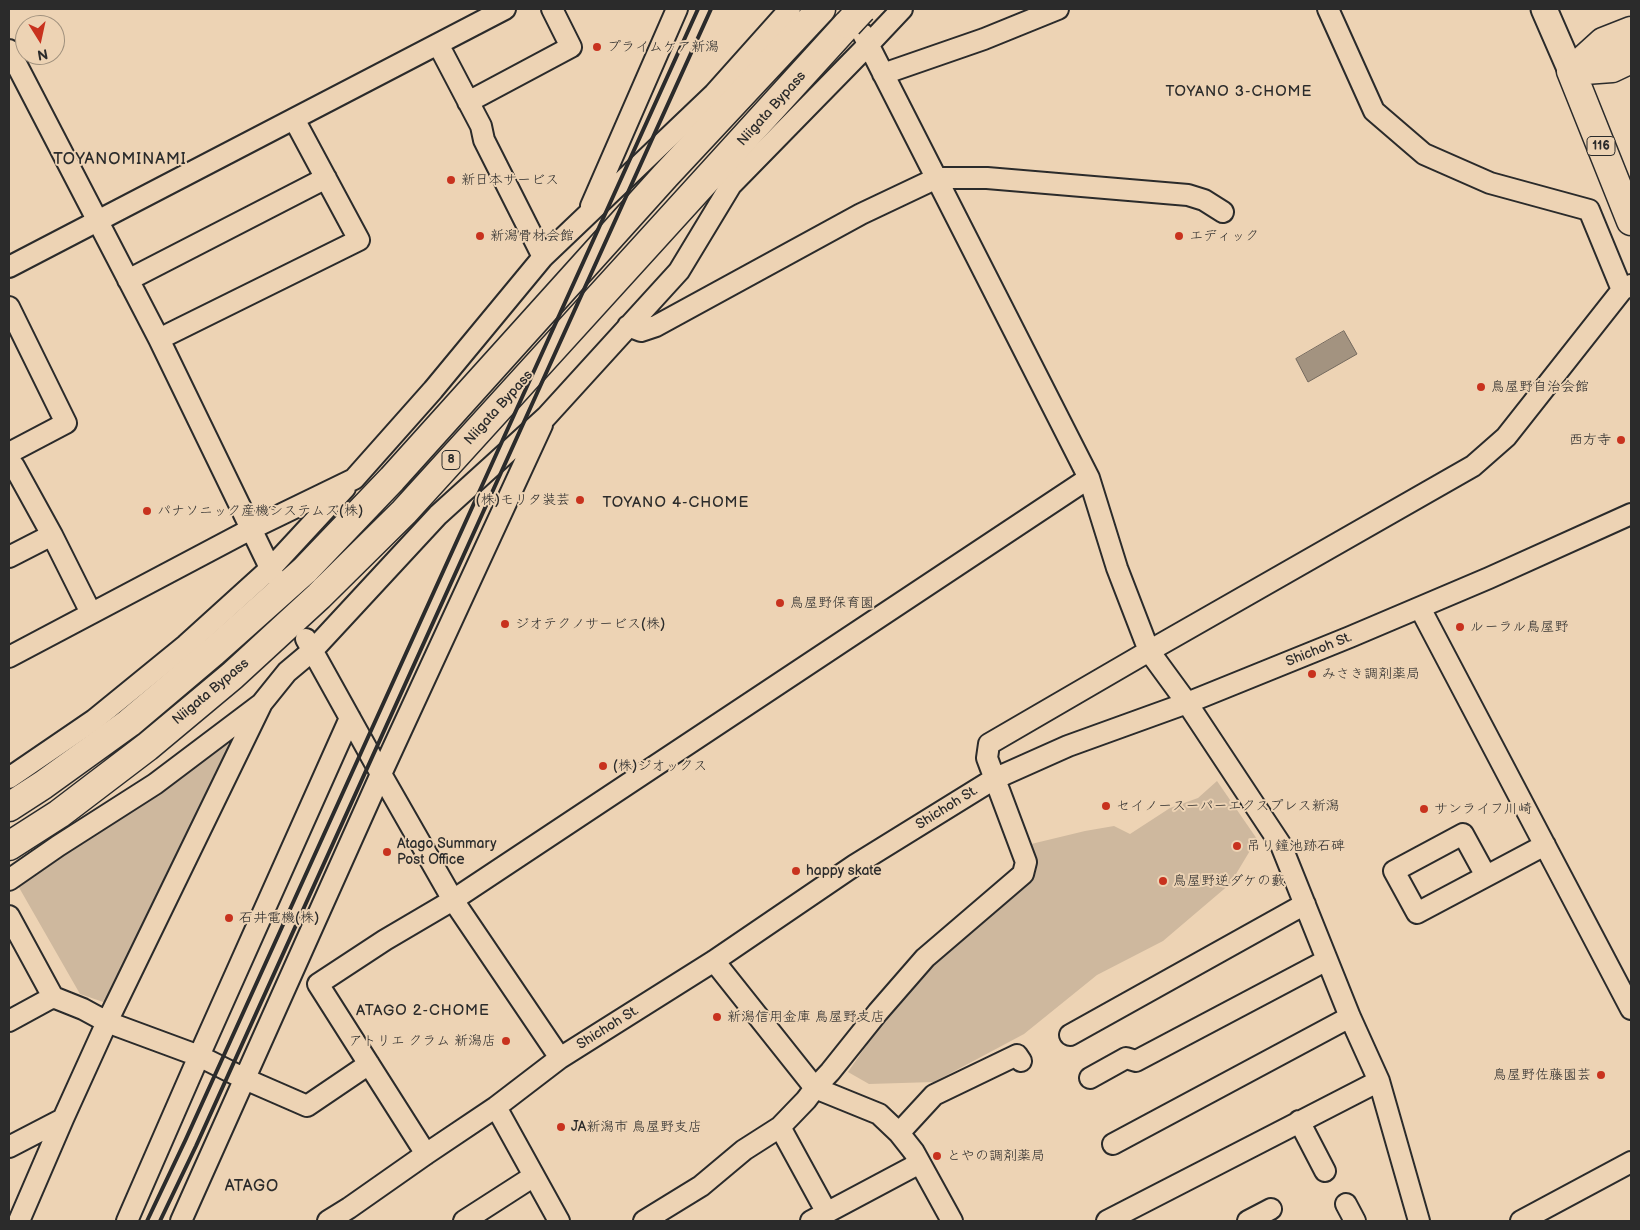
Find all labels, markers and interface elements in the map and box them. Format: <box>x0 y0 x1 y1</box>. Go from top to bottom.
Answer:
north arrow <box>15 15 65 65</box>
place label: プライムケア新潟 <box>607 39 719 55</box>
marker: プライムケア新潟 <box>591 41 603 53</box>
text: N <box>36 45 49 64</box>
street label: Niigata Bypass <box>734 68 810 150</box>
district label: TOYANO 3-CHOME <box>1164 83 1314 101</box>
road number: 116 <box>1587 136 1615 156</box>
district label: TOYANOMINAMI <box>52 150 188 170</box>
place label: 新日本サービス <box>461 172 559 188</box>
marker: 新日本サービス <box>445 174 457 186</box>
place label: 新潟骨材会館 <box>490 228 574 244</box>
place label: エディック <box>1189 228 1259 244</box>
marker: 新潟骨材会館 <box>474 230 486 242</box>
marker: エディック <box>1173 230 1185 242</box>
street label: Niigata Bypass <box>461 367 537 449</box>
place label: 鳥屋野自治会館 <box>1491 379 1589 395</box>
marker: 鳥屋野自治会館 <box>1475 381 1487 393</box>
place label: 西方寺 <box>1569 432 1611 448</box>
marker: 西方寺 <box>1615 434 1627 446</box>
road number: 8 <box>442 450 460 470</box>
place label: (株)モリタ装芸 <box>476 492 570 508</box>
marker: (株)モリタ装芸 <box>574 494 586 506</box>
district label: TOYANO 4-CHOME <box>601 494 751 512</box>
place label: パナソニック産機システムズ(株) <box>157 503 363 519</box>
marker: パナソニック産機システムズ(株) <box>141 505 153 517</box>
place label: 鳥屋野保育園 <box>790 595 874 611</box>
marker: 鳥屋野保育園 <box>774 597 786 609</box>
place label: ジオテクノサービス(株) <box>515 616 665 632</box>
marker: ジオテクノサービス(株) <box>499 618 511 630</box>
place label: ルーラル鳥屋野 <box>1470 619 1569 635</box>
marker: ルーラル鳥屋野 <box>1454 621 1466 633</box>
street label: Shichoh St. <box>1284 629 1354 671</box>
street label: Niigata Bypass <box>169 655 253 729</box>
place label: みさき調剤薬局 <box>1322 666 1420 682</box>
marker: みさき調剤薬局 <box>1306 668 1318 680</box>
place label: (株)ジオックス <box>613 758 707 774</box>
marker: (株)ジオックス <box>597 760 609 772</box>
street label: Shichoh St. <box>913 782 981 834</box>
place label: セイノースーパーエクスプレス新潟 <box>1116 798 1339 814</box>
marker: セイノースーパーエクスプレス新潟 <box>1100 800 1112 812</box>
place label: サンライフ川崎 <box>1434 801 1532 817</box>
marker: サンライフ川崎 <box>1418 803 1430 815</box>
place label: Atago Summary Post Office <box>397 836 497 869</box>
place label: 吊り鐘池跡石碑 <box>1247 838 1345 854</box>
marker: 吊り鐘池跡石碑 <box>1231 840 1243 852</box>
marker: Atago Summary Post Office <box>381 846 393 858</box>
place label: happy skate <box>806 863 881 879</box>
marker: happy skate <box>790 865 802 877</box>
place label: 鳥屋野逆ダケの藪 <box>1173 873 1285 889</box>
marker: 鳥屋野逆ダケの藪 <box>1157 875 1169 887</box>
place label: 石井電機(株) <box>239 910 319 926</box>
marker: 石井電機(株) <box>223 912 235 924</box>
district label: ATAGO 2-CHOME <box>354 1002 492 1020</box>
street label: Shichoh St. <box>574 1002 642 1054</box>
place label: 新潟信用金庫 鳥屋野支店 <box>727 1009 885 1025</box>
marker: 新潟信用金庫 鳥屋野支店 <box>711 1011 723 1023</box>
place label: アトリエ クラム 新潟店 <box>348 1033 496 1049</box>
marker: アトリエ クラム 新潟店 <box>500 1035 512 1047</box>
place label: 鳥屋野佐藤園芸 <box>1493 1067 1591 1083</box>
marker: 鳥屋野佐藤園芸 <box>1595 1069 1607 1081</box>
place label: JA新潟市 鳥屋野支店 <box>571 1119 702 1135</box>
marker: JA新潟市 鳥屋野支店 <box>555 1121 567 1133</box>
place label: とやの調剤薬局 <box>947 1148 1045 1164</box>
marker: とやの調剤薬局 <box>931 1150 943 1162</box>
district label: ATAGO <box>224 1177 280 1197</box>

